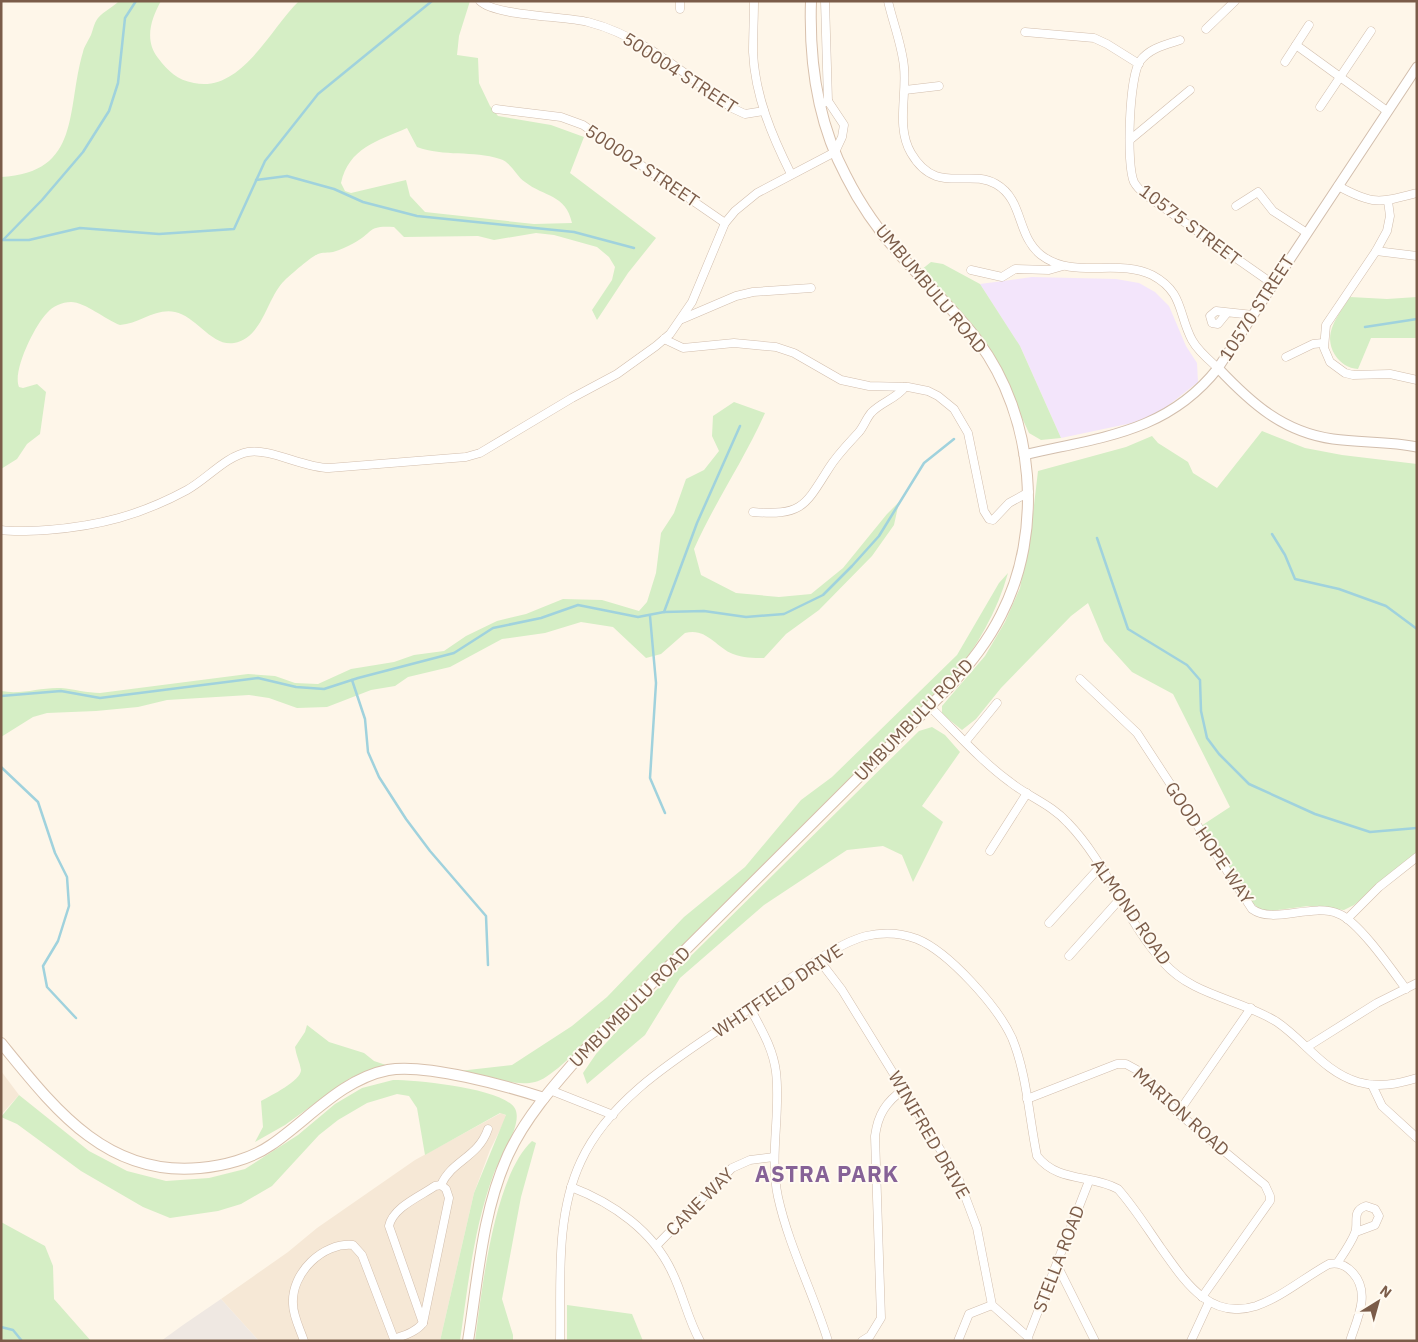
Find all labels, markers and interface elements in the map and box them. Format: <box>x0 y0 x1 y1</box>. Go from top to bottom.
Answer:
street label: 500004 STREET <box>618 27 742 118</box>
street label: 500002 STREET <box>581 119 704 212</box>
street label: 10575 STREET <box>1135 179 1246 270</box>
street label: UMBUMBULU ROAD <box>871 219 992 358</box>
street label: 10570 STREET <box>1214 250 1299 365</box>
street label: UMBUMBULU ROAD <box>849 653 978 786</box>
street label: GOOD HOPE WAY <box>1160 777 1259 909</box>
street label: ALMOND ROAD <box>1086 854 1177 969</box>
street label: WHITFIELD DRIVE <box>708 939 847 1042</box>
street label: UMBUMBULU ROAD <box>564 941 695 1072</box>
street label: MARION ROAD <box>1128 1062 1234 1161</box>
street label: WINIFRED DRIVE <box>884 1067 975 1203</box>
district label: ASTRA PARK <box>755 1159 899 1188</box>
street label: CANE WAY <box>661 1162 739 1241</box>
street label: STELLA ROAD <box>1028 1202 1089 1316</box>
north arrow <box>1353 1277 1403 1327</box>
text: N <box>1376 1281 1395 1302</box>

